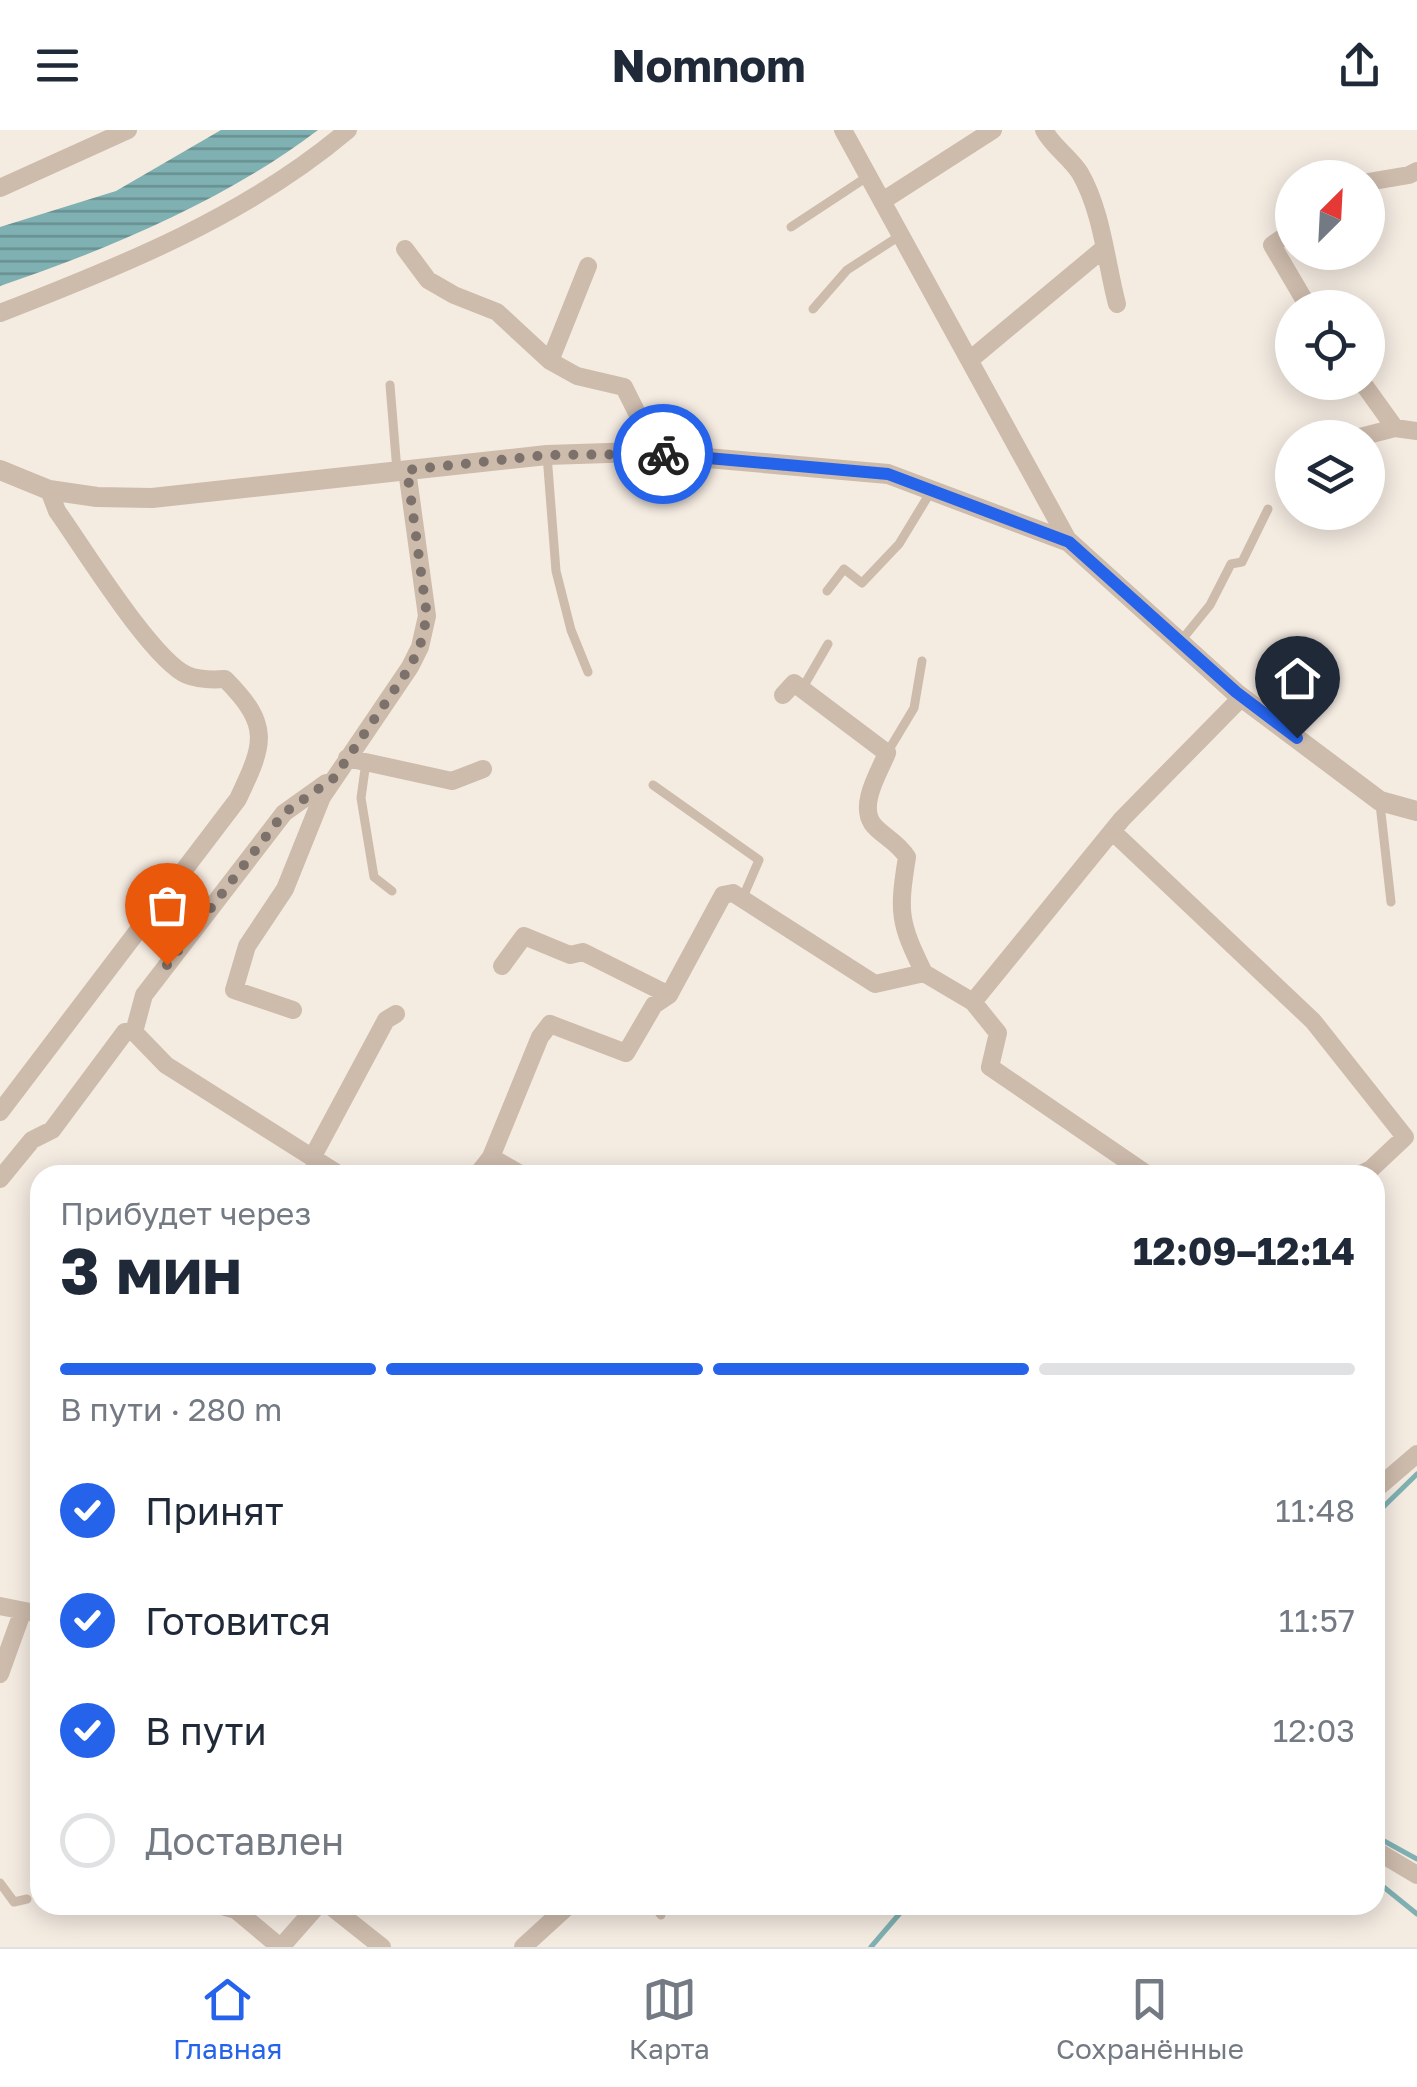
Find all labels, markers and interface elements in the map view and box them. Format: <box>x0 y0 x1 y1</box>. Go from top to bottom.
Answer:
icon: menu <box>30 38 85 93</box>
text: Nomnom <box>611 38 806 92</box>
icon: share <box>1332 38 1387 93</box>
north arrow <box>1275 160 1385 270</box>
map controls <box>1275 160 1385 530</box>
button: locate <box>1275 290 1385 400</box>
courier <box>613 404 713 504</box>
button: layers <box>1275 420 1385 530</box>
icon: bike <box>636 427 691 482</box>
pin <box>1255 636 1340 739</box>
icon: home <box>1270 651 1325 706</box>
pin <box>125 863 210 966</box>
icon: bag <box>140 878 195 933</box>
text: Прибудет через <box>60 1194 311 1232</box>
text: 12:09–12:14 <box>1133 1228 1355 1273</box>
text: 3 мин <box>60 1230 242 1308</box>
text: В пути · 280 m <box>60 1390 282 1428</box>
icon: check <box>60 1483 115 1538</box>
text: Принят <box>145 1488 284 1533</box>
text: 11:48 <box>1275 1491 1355 1529</box>
icon: check <box>60 1593 115 1648</box>
text: Готовится <box>145 1598 331 1643</box>
text: 11:57 <box>1279 1601 1355 1639</box>
icon: check <box>60 1703 115 1758</box>
text: В пути <box>145 1708 267 1753</box>
text: 12:03 <box>1273 1711 1355 1749</box>
text: Доставлен <box>145 1818 344 1863</box>
tab: Главная <box>173 1972 283 2065</box>
tab: Карта <box>629 1972 710 2065</box>
tab: Сохранённые <box>1056 1972 1244 2065</box>

